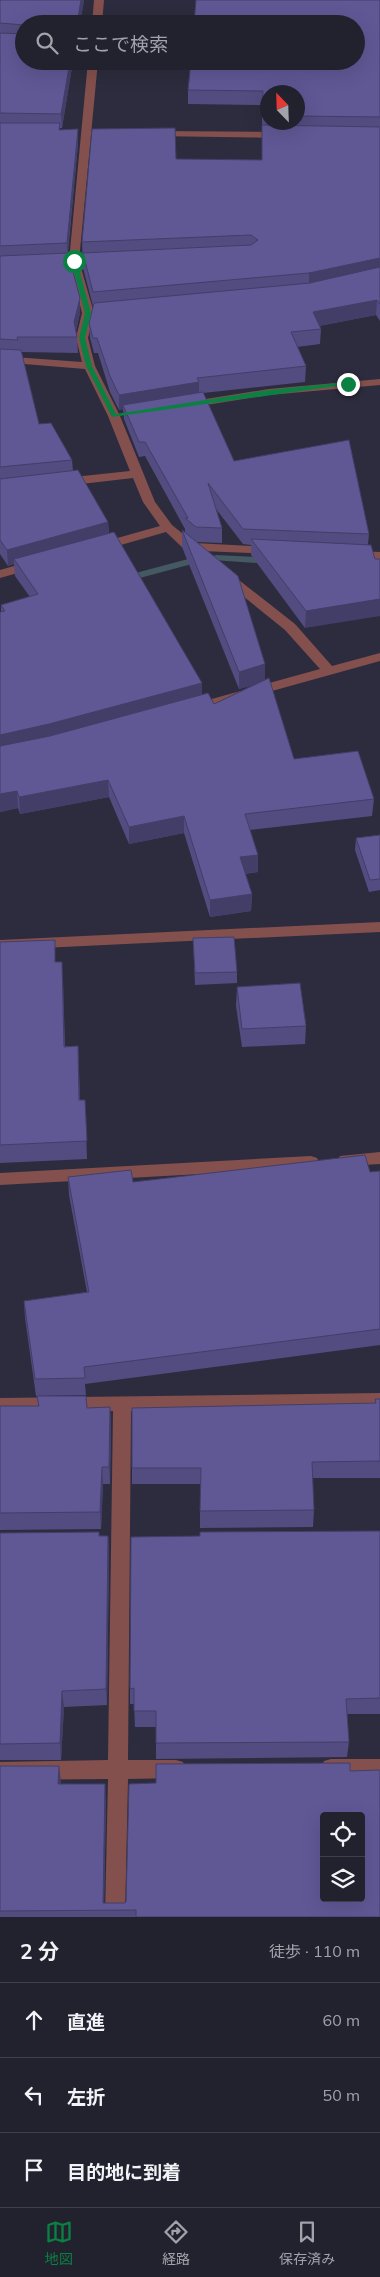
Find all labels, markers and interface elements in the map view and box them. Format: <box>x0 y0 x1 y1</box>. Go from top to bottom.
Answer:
search box <box>15 15 365 70</box>
icon: search <box>33 29 61 57</box>
text: ここで検索 <box>73 32 168 56</box>
north arrow <box>260 85 305 130</box>
route start <box>63 250 86 273</box>
route end <box>337 373 360 396</box>
map controls <box>320 1812 365 1902</box>
button: locate <box>320 1812 365 1857</box>
button: layers <box>320 1857 365 1902</box>
text: 2 分 <box>20 1938 59 1964</box>
text: 徒歩 · 110 m <box>269 1941 360 1961</box>
icon: ahead <box>20 2006 48 2034</box>
text: 直進 <box>67 2010 105 2034</box>
text: 60 m <box>323 2010 360 2030</box>
icon: left <box>20 2081 48 2109</box>
text: 左折 <box>67 2085 105 2109</box>
text: 50 m <box>323 2085 360 2105</box>
icon: arrive <box>20 2156 48 2184</box>
text: 目的地に到着 <box>67 2160 181 2184</box>
tab: 地図 <box>45 2218 73 2268</box>
tab: 経路 <box>162 2218 190 2268</box>
tab: 保存済み <box>279 2218 335 2268</box>

